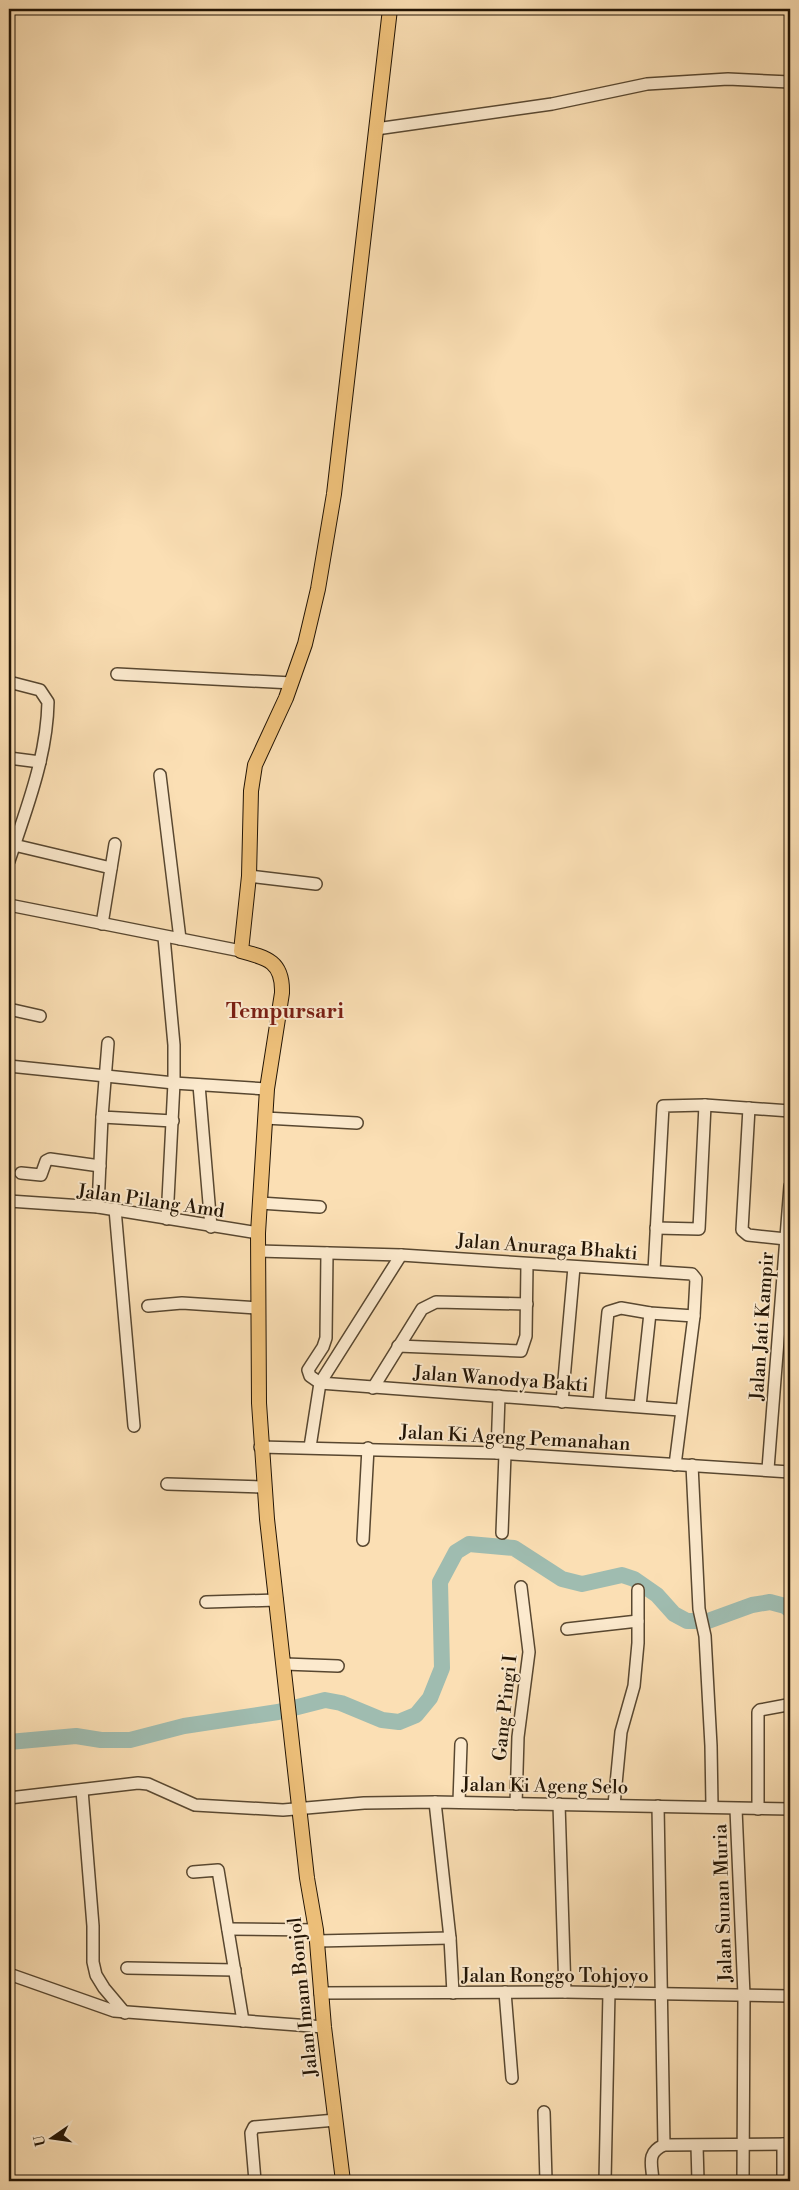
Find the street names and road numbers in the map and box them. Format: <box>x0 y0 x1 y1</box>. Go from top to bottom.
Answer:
street label: Jalan Pilang Amd <box>75 1179 226 1223</box>
street label: Jalan Anuraga Bhakti <box>455 1229 638 1265</box>
street label: Jalan Jati Kampir <box>745 1251 779 1402</box>
street label: Jalan Wanodya Bakti <box>412 1361 589 1397</box>
street label: Jalan Ki Ageng Pemanahan <box>398 1420 631 1456</box>
street label: Gang Pingi I <box>487 1654 523 1762</box>
street label: Jalan Ki Ageng Selo <box>460 1773 629 1799</box>
street label: Jalan Sunan Muria <box>708 1823 738 1983</box>
street label: Jalan Imam Bonjol <box>283 1916 323 2079</box>
street label: Jalan Ronggo Tohjoyo <box>460 1964 649 1988</box>

